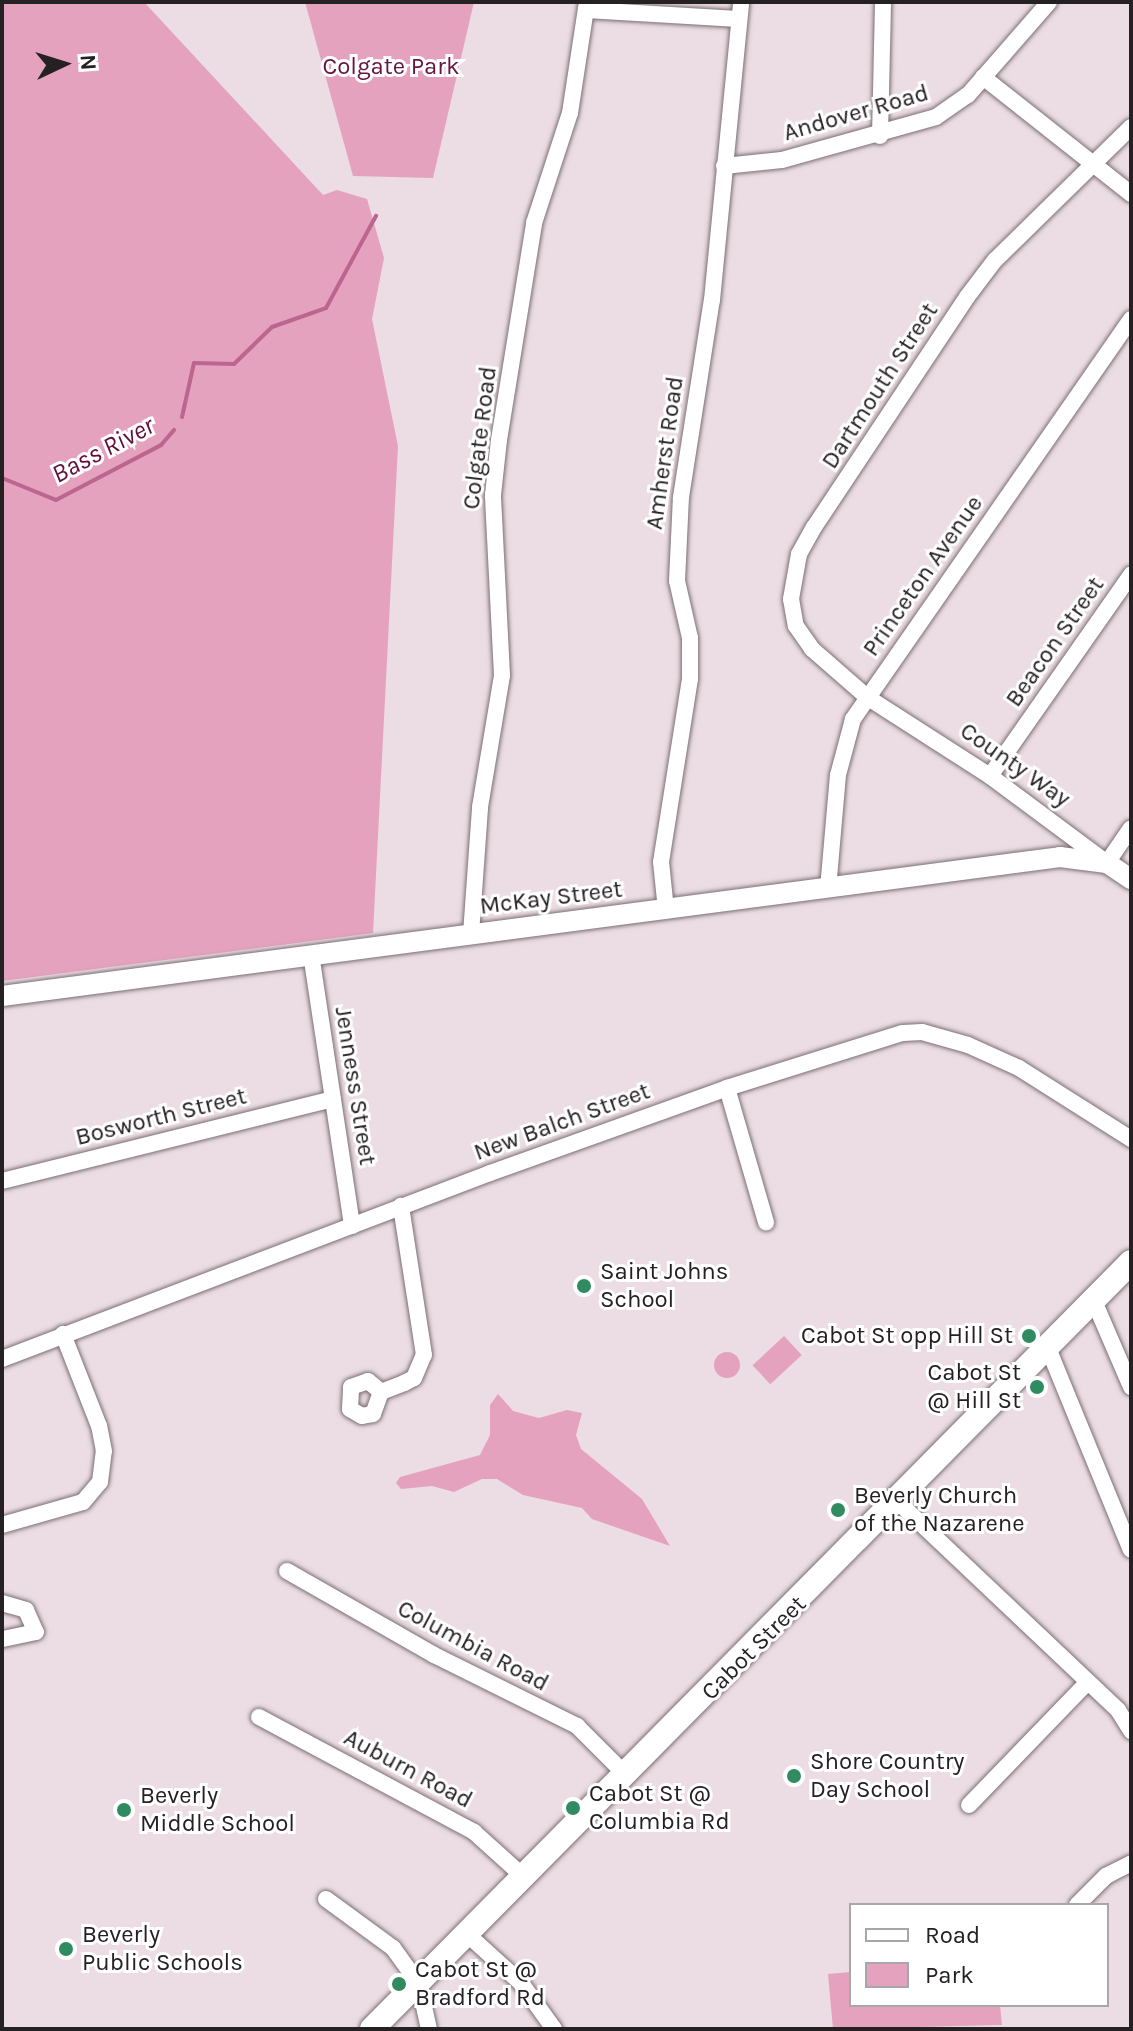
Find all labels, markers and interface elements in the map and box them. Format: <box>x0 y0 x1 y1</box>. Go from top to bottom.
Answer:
north arrow <box>24 24 104 104</box>
park label: Colgate Park <box>322 53 460 81</box>
text: N <box>74 54 101 71</box>
street label: Andover Road <box>780 79 932 147</box>
street label: Dartmouth Street <box>816 298 944 474</box>
street label: Colgate Road <box>457 365 503 511</box>
street label: Amherst Road <box>640 375 690 531</box>
water label: Bass River <box>46 410 160 490</box>
street label: Princeton Avenue <box>857 490 989 662</box>
street label: Beacon Street <box>1000 571 1110 713</box>
street label: County Way <box>954 717 1076 813</box>
street label: McKay Street <box>478 875 624 921</box>
street label: Jenness Street <box>328 1005 382 1167</box>
street label: New Balch Street <box>470 1077 654 1167</box>
street label: Bosworth Street <box>73 1082 249 1152</box>
place label: Saint Johns School <box>600 1258 728 1314</box>
marker: Saint Johns School <box>575 1277 593 1295</box>
place label: Cabot St opp Hill St <box>801 1322 1013 1350</box>
marker: Cabot St opp Hill St <box>1020 1327 1038 1345</box>
place label: Cabot St @ Hill St <box>927 1359 1021 1415</box>
marker: Cabot St @ Hill St <box>1028 1378 1046 1396</box>
place label: Beverly Church of the Nazarene <box>854 1482 1025 1538</box>
marker: Beverly Church of the Nazarene <box>829 1501 847 1519</box>
street label: Cabot Street <box>696 1590 812 1706</box>
street label: Columbia Road <box>392 1594 554 1698</box>
street label: Auburn Road <box>339 1723 477 1815</box>
place label: Shore Country Day School <box>810 1748 965 1804</box>
marker: Shore Country Day School <box>785 1767 803 1785</box>
place label: Cabot St @ Columbia Rd <box>589 1780 730 1836</box>
place label: Beverly Middle School <box>140 1782 295 1838</box>
marker: Cabot St @ Columbia Rd <box>564 1799 582 1817</box>
marker: Beverly Middle School <box>115 1801 133 1819</box>
legend <box>849 1903 1109 2007</box>
place label: Beverly Public Schools <box>82 1921 243 1977</box>
text: Road <box>925 1921 980 1949</box>
marker: Beverly Public Schools <box>57 1940 75 1958</box>
place label: Cabot St @ Bradford Rd <box>415 1956 545 2012</box>
text: Park <box>925 1961 974 1989</box>
marker: Cabot St @ Bradford Rd <box>390 1975 408 1993</box>

